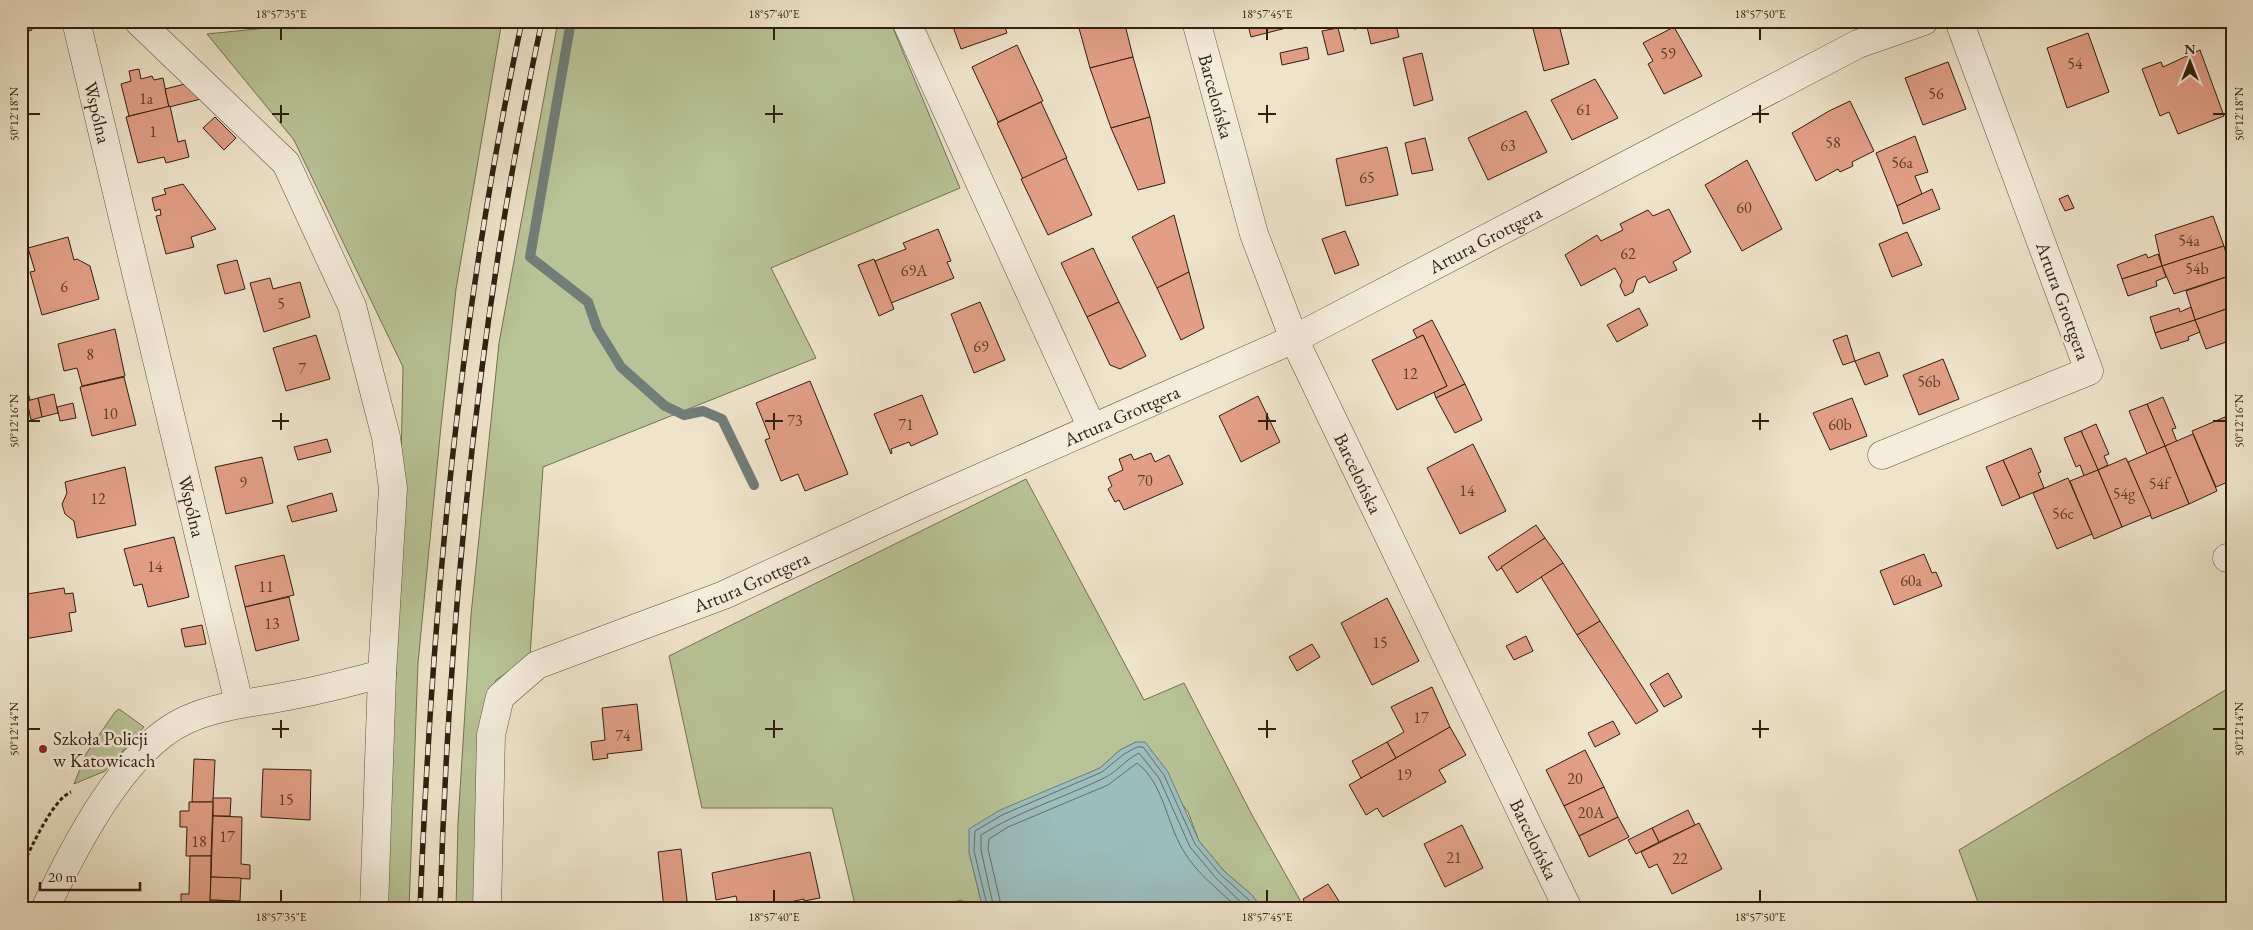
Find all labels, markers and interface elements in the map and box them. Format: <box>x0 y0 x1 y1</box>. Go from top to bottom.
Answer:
text: 18°57'35"E <box>255 6 307 22</box>
text: 18°57'40"E <box>748 6 800 22</box>
text: 18°57'45"E <box>1241 6 1293 22</box>
text: 18°57'50"E <box>1734 6 1786 22</box>
north arrow <box>2166 38 2216 88</box>
text: N <box>2184 40 2196 58</box>
house number: 59 <box>1660 43 1676 64</box>
street label: Barcelońska <box>1193 51 1240 142</box>
house number: 54 <box>2067 53 2083 74</box>
street label: Wspólna <box>78 79 117 146</box>
house number: 56 <box>1928 83 1944 104</box>
text: 50°12'18"N <box>6 87 22 141</box>
text: 50°12'18"N <box>2231 87 2247 141</box>
house number: 1a <box>139 88 154 109</box>
house number: 61 <box>1576 99 1592 120</box>
house number: 1 <box>149 121 157 142</box>
house number: 58 <box>1825 132 1841 153</box>
house number: 63 <box>1500 135 1516 156</box>
house number: 56a <box>1891 152 1913 173</box>
house number: 65 <box>1359 167 1375 188</box>
house number: 60 <box>1736 197 1752 218</box>
street label: Artura Grottgera <box>1423 199 1546 280</box>
house number: 54a <box>2178 230 2200 251</box>
street label: Artura Grottgera <box>2030 237 2096 364</box>
house number: 62 <box>1620 243 1636 264</box>
house number: 54b <box>2185 258 2209 279</box>
house number: 69A <box>901 260 928 281</box>
house number: 6 <box>60 276 68 297</box>
house number: 5 <box>277 293 285 314</box>
house number: 69 <box>973 336 989 357</box>
house number: 8 <box>86 344 94 365</box>
house number: 7 <box>298 358 306 379</box>
house number: 12 <box>1402 363 1418 384</box>
house number: 56b <box>1917 371 1941 392</box>
street label: Artura Grottgera <box>1059 379 1184 452</box>
text: 50°12'16"N <box>6 394 22 448</box>
text: 50°12'16"N <box>2231 394 2247 448</box>
house number: 10 <box>102 403 118 424</box>
house number: 73 <box>787 410 803 431</box>
house number: 71 <box>898 414 914 435</box>
house number: 60b <box>1828 414 1852 435</box>
street label: Barcelońska <box>1328 429 1389 518</box>
house number: 70 <box>1137 470 1153 491</box>
house number: 9 <box>239 472 247 493</box>
street label: Wspólna <box>173 473 212 540</box>
house number: 54f <box>2149 473 2171 494</box>
house number: 14 <box>1459 480 1475 501</box>
house number: 54g <box>2113 483 2136 504</box>
house number: 12 <box>90 488 106 509</box>
house number: 56c <box>2052 503 2074 524</box>
street label: Artura Grottgera <box>689 545 814 618</box>
house number: 14 <box>147 556 163 577</box>
house number: 60a <box>1900 570 1922 591</box>
house number: 11 <box>258 576 274 597</box>
house number: 13 <box>264 613 280 634</box>
house number: 15 <box>1372 632 1388 653</box>
text: 50°12'14"N <box>6 702 22 756</box>
text: 50°12'14"N <box>2231 702 2247 756</box>
house number: 17 <box>1413 707 1429 728</box>
house number: 74 <box>615 725 631 746</box>
place label: Szkoła Policji w Katowicach <box>53 726 156 773</box>
marker: Szkoła Policji w Katowicach <box>37 743 49 755</box>
house number: 19 <box>1396 764 1412 785</box>
house number: 20 <box>1567 768 1583 789</box>
house number: 15 <box>278 789 294 810</box>
street label: Barcelońska <box>1504 795 1565 884</box>
house number: 20A <box>1578 802 1605 823</box>
house number: 17 <box>219 826 235 847</box>
house number: 18 <box>191 831 207 852</box>
house number: 21 <box>1446 847 1462 868</box>
house number: 22 <box>1672 848 1688 869</box>
scale bar <box>40 860 140 892</box>
text: 20 m <box>48 867 77 886</box>
text: 18°57'35"E <box>255 909 307 925</box>
text: 18°57'40"E <box>748 909 800 925</box>
text: 18°57'45"E <box>1241 909 1293 925</box>
text: 18°57'50"E <box>1734 909 1786 925</box>

